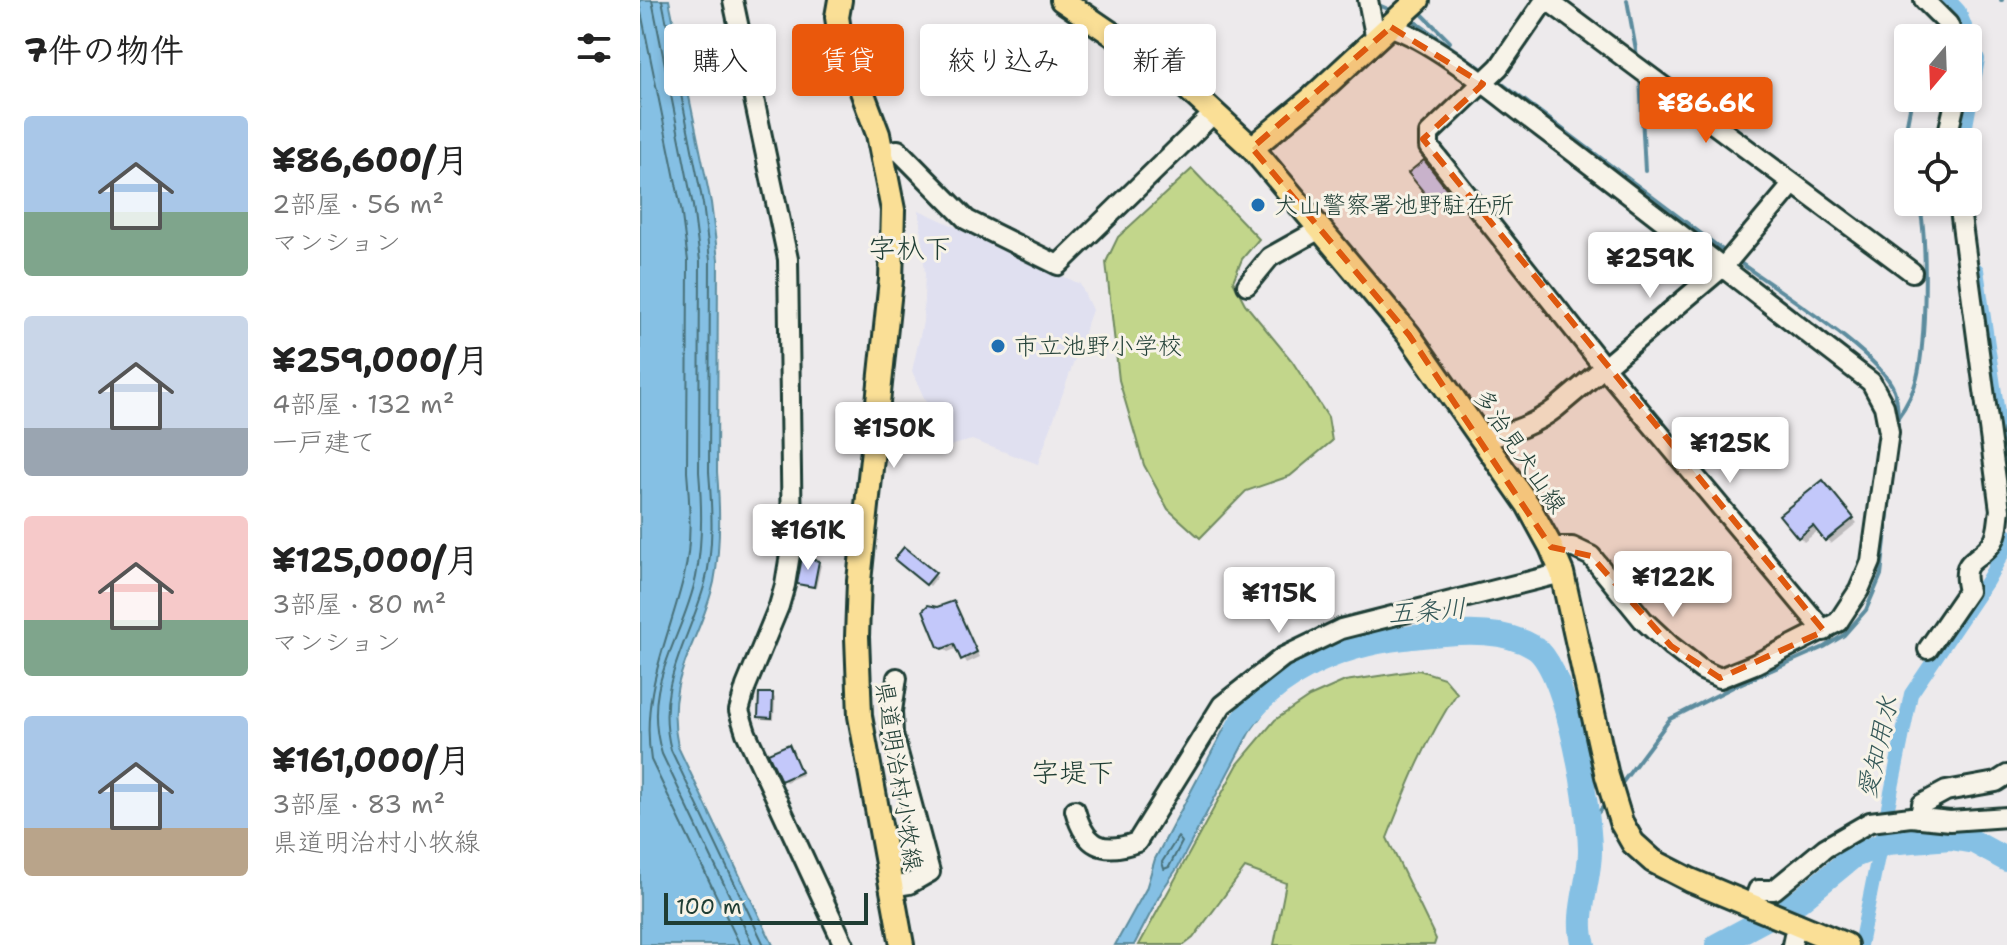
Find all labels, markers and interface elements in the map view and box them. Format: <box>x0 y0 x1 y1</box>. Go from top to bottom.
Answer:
chip: 購入 <box>664 24 776 96</box>
chip: 賃貸 <box>792 24 904 96</box>
chip: 絞り込み <box>920 24 1088 96</box>
chip: 新着 <box>1104 24 1216 96</box>
north arrow <box>1894 24 1982 112</box>
map controls <box>1894 24 1982 216</box>
icon: filters <box>572 26 616 70</box>
text: 7件の物件 <box>24 27 184 73</box>
pin: ¥86.6K <box>1641 77 1771 145</box>
text: ¥86.6K <box>1658 85 1754 120</box>
button: locate <box>1894 128 1982 216</box>
text: ¥86,600/月 <box>272 137 469 183</box>
icon: home <box>88 148 184 244</box>
text: 2部屋 · 56 m² <box>272 186 444 221</box>
place label: 犬山警察署池野駐在所 <box>1274 189 1514 221</box>
marker: 犬山警察署池野駐在所 <box>1249 196 1267 214</box>
text: マンション <box>272 224 401 259</box>
district label: 字杁下 <box>868 229 952 267</box>
pin: ¥259K <box>1594 232 1706 300</box>
text: ¥259K <box>1606 240 1694 275</box>
place label: 市立池野小学校 <box>1014 330 1182 362</box>
text: ¥259,000/月 <box>272 337 489 383</box>
marker: 市立池野小学校 <box>989 337 1007 355</box>
icon: home <box>88 348 184 444</box>
street label: 多治見犬山線 <box>1466 382 1574 520</box>
text: 4部屋 · 132 m² <box>272 386 455 421</box>
pin: ¥150K <box>838 402 950 470</box>
text: ¥150K <box>853 410 935 445</box>
pin: ¥125K <box>1674 417 1786 485</box>
text: 一戸建て <box>272 424 376 459</box>
text: ¥125K <box>1690 425 1770 460</box>
pin: ¥161K <box>752 504 864 572</box>
text: ¥161K <box>771 512 845 547</box>
text: ¥125,000/月 <box>272 537 479 583</box>
icon: home <box>88 548 184 644</box>
pin: ¥122K <box>1617 551 1729 619</box>
text: ¥122K <box>1632 559 1714 594</box>
pin: ¥115K <box>1223 567 1335 635</box>
text: ¥115K <box>1242 575 1316 610</box>
text: 3部屋 · 80 m² <box>272 586 446 621</box>
water label: 五条川 <box>1387 590 1467 630</box>
text: マンション <box>272 624 401 659</box>
street label: 県道明治村小牧線 <box>868 679 930 873</box>
water label: 愛知用水 <box>1848 692 1906 802</box>
text: ¥161,000/月 <box>272 737 471 783</box>
icon: home <box>88 748 184 844</box>
district label: 字堤下 <box>1031 753 1115 791</box>
text: 3部屋 · 83 m² <box>272 786 445 821</box>
text: 県道明治村小牧線 <box>272 824 480 859</box>
scale bar <box>664 889 868 925</box>
text: 100 m <box>676 892 742 921</box>

